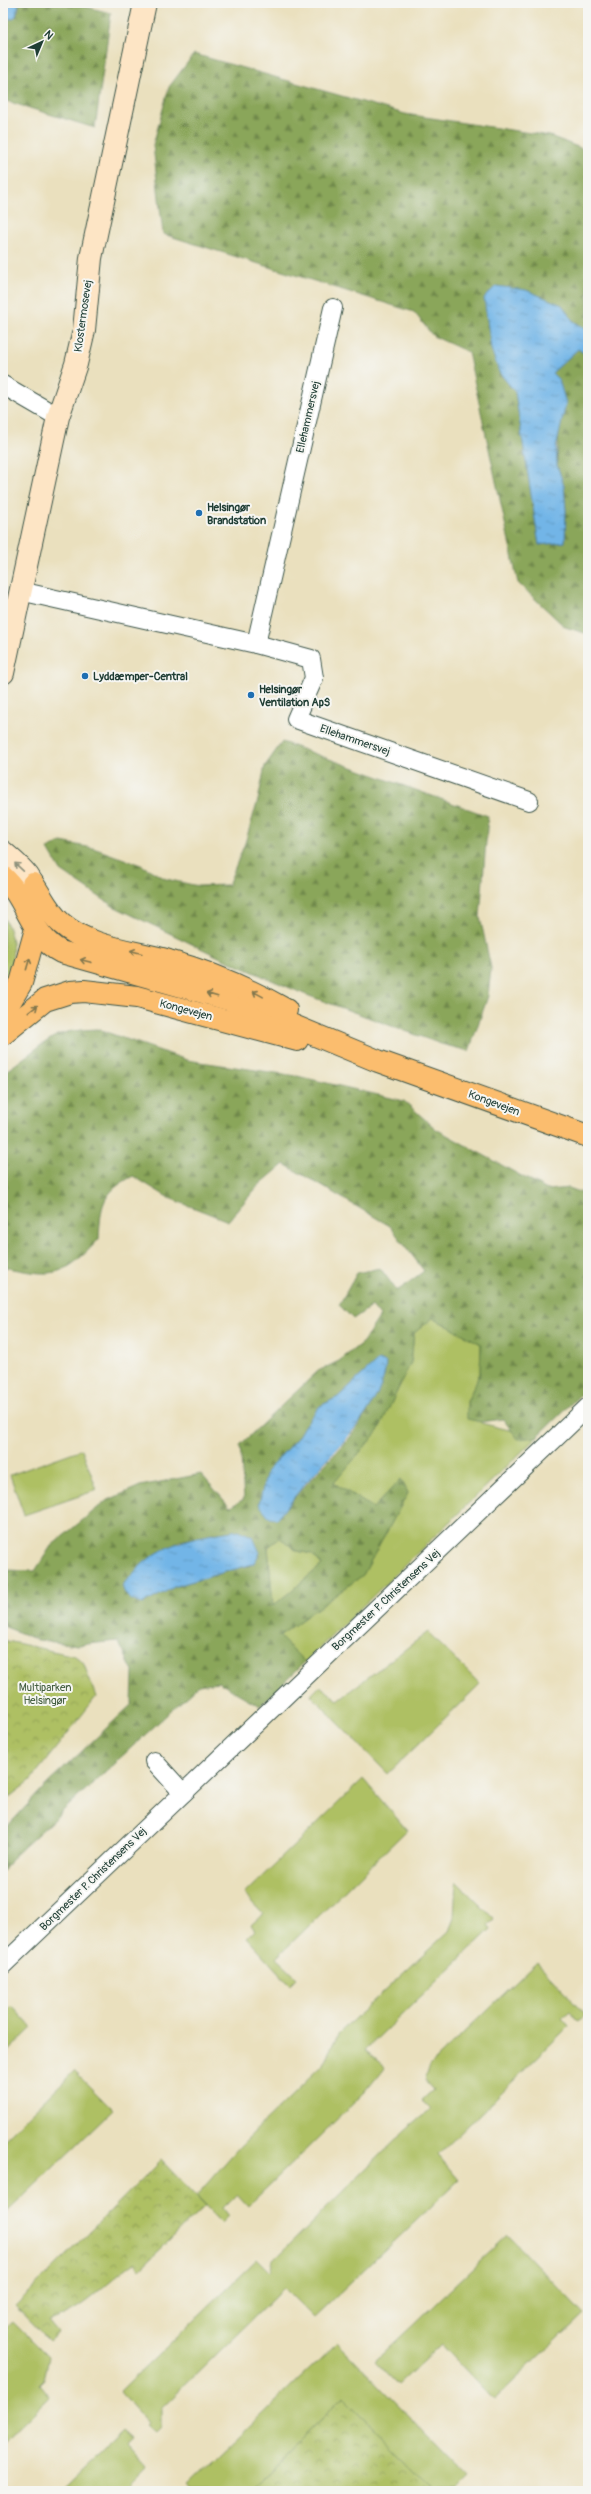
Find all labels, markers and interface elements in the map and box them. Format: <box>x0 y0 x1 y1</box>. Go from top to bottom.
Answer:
north arrow <box>22 22 62 62</box>
text: N <box>41 28 56 43</box>
street label: Klostermosevej <box>71 279 95 353</box>
street label: Ellehammersvej <box>293 380 323 454</box>
place label: Helsingør Brandstation <box>207 501 266 527</box>
marker: Helsingør Brandstation <box>194 508 204 518</box>
place label: Lyddæmper-Central <box>93 670 188 683</box>
marker: Lyddæmper-Central <box>80 671 90 681</box>
place label: Helsingør Ventilation ApS <box>259 683 331 709</box>
marker: Helsingør Ventilation ApS <box>246 690 256 700</box>
street label: Ellehammersvej <box>318 722 392 758</box>
one-way arrow <box>14 862 25 871</box>
one-way arrow <box>130 948 143 955</box>
one-way arrow <box>80 957 93 964</box>
one-way arrow <box>25 958 32 971</box>
one-way arrow <box>206 990 219 998</box>
one-way arrow <box>253 990 265 998</box>
street label: Kongevejen <box>158 997 214 1023</box>
one-way arrow <box>28 1005 39 1014</box>
street label: Kongevejen <box>466 1088 522 1118</box>
street label: Borgmester P. Christensens Vej <box>329 1546 443 1654</box>
park label: Multiparken Helsingør <box>19 1681 71 1707</box>
street label: Borgmester P. Christensens Vej <box>37 1825 149 1933</box>

